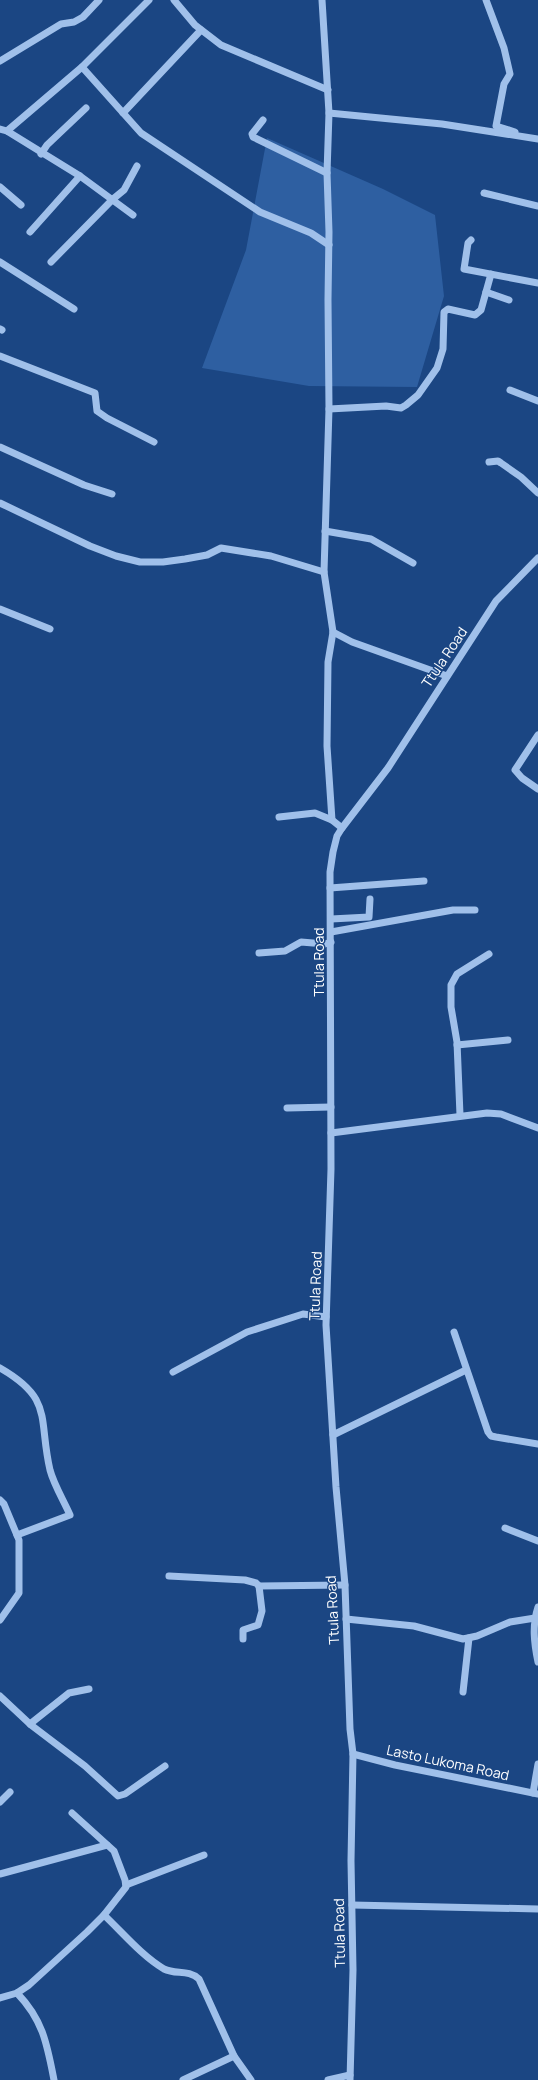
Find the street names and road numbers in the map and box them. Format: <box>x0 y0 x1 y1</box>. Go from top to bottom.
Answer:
street label: Ttula Road <box>417 623 471 691</box>
street label: Ttula Road <box>309 927 328 997</box>
street label: Ttula Road <box>304 1251 326 1321</box>
street label: Ttula Road <box>321 1575 343 1645</box>
street label: Lasto Lukoma Road <box>385 1740 511 1784</box>
street label: Ttula Road <box>329 1898 349 1968</box>

